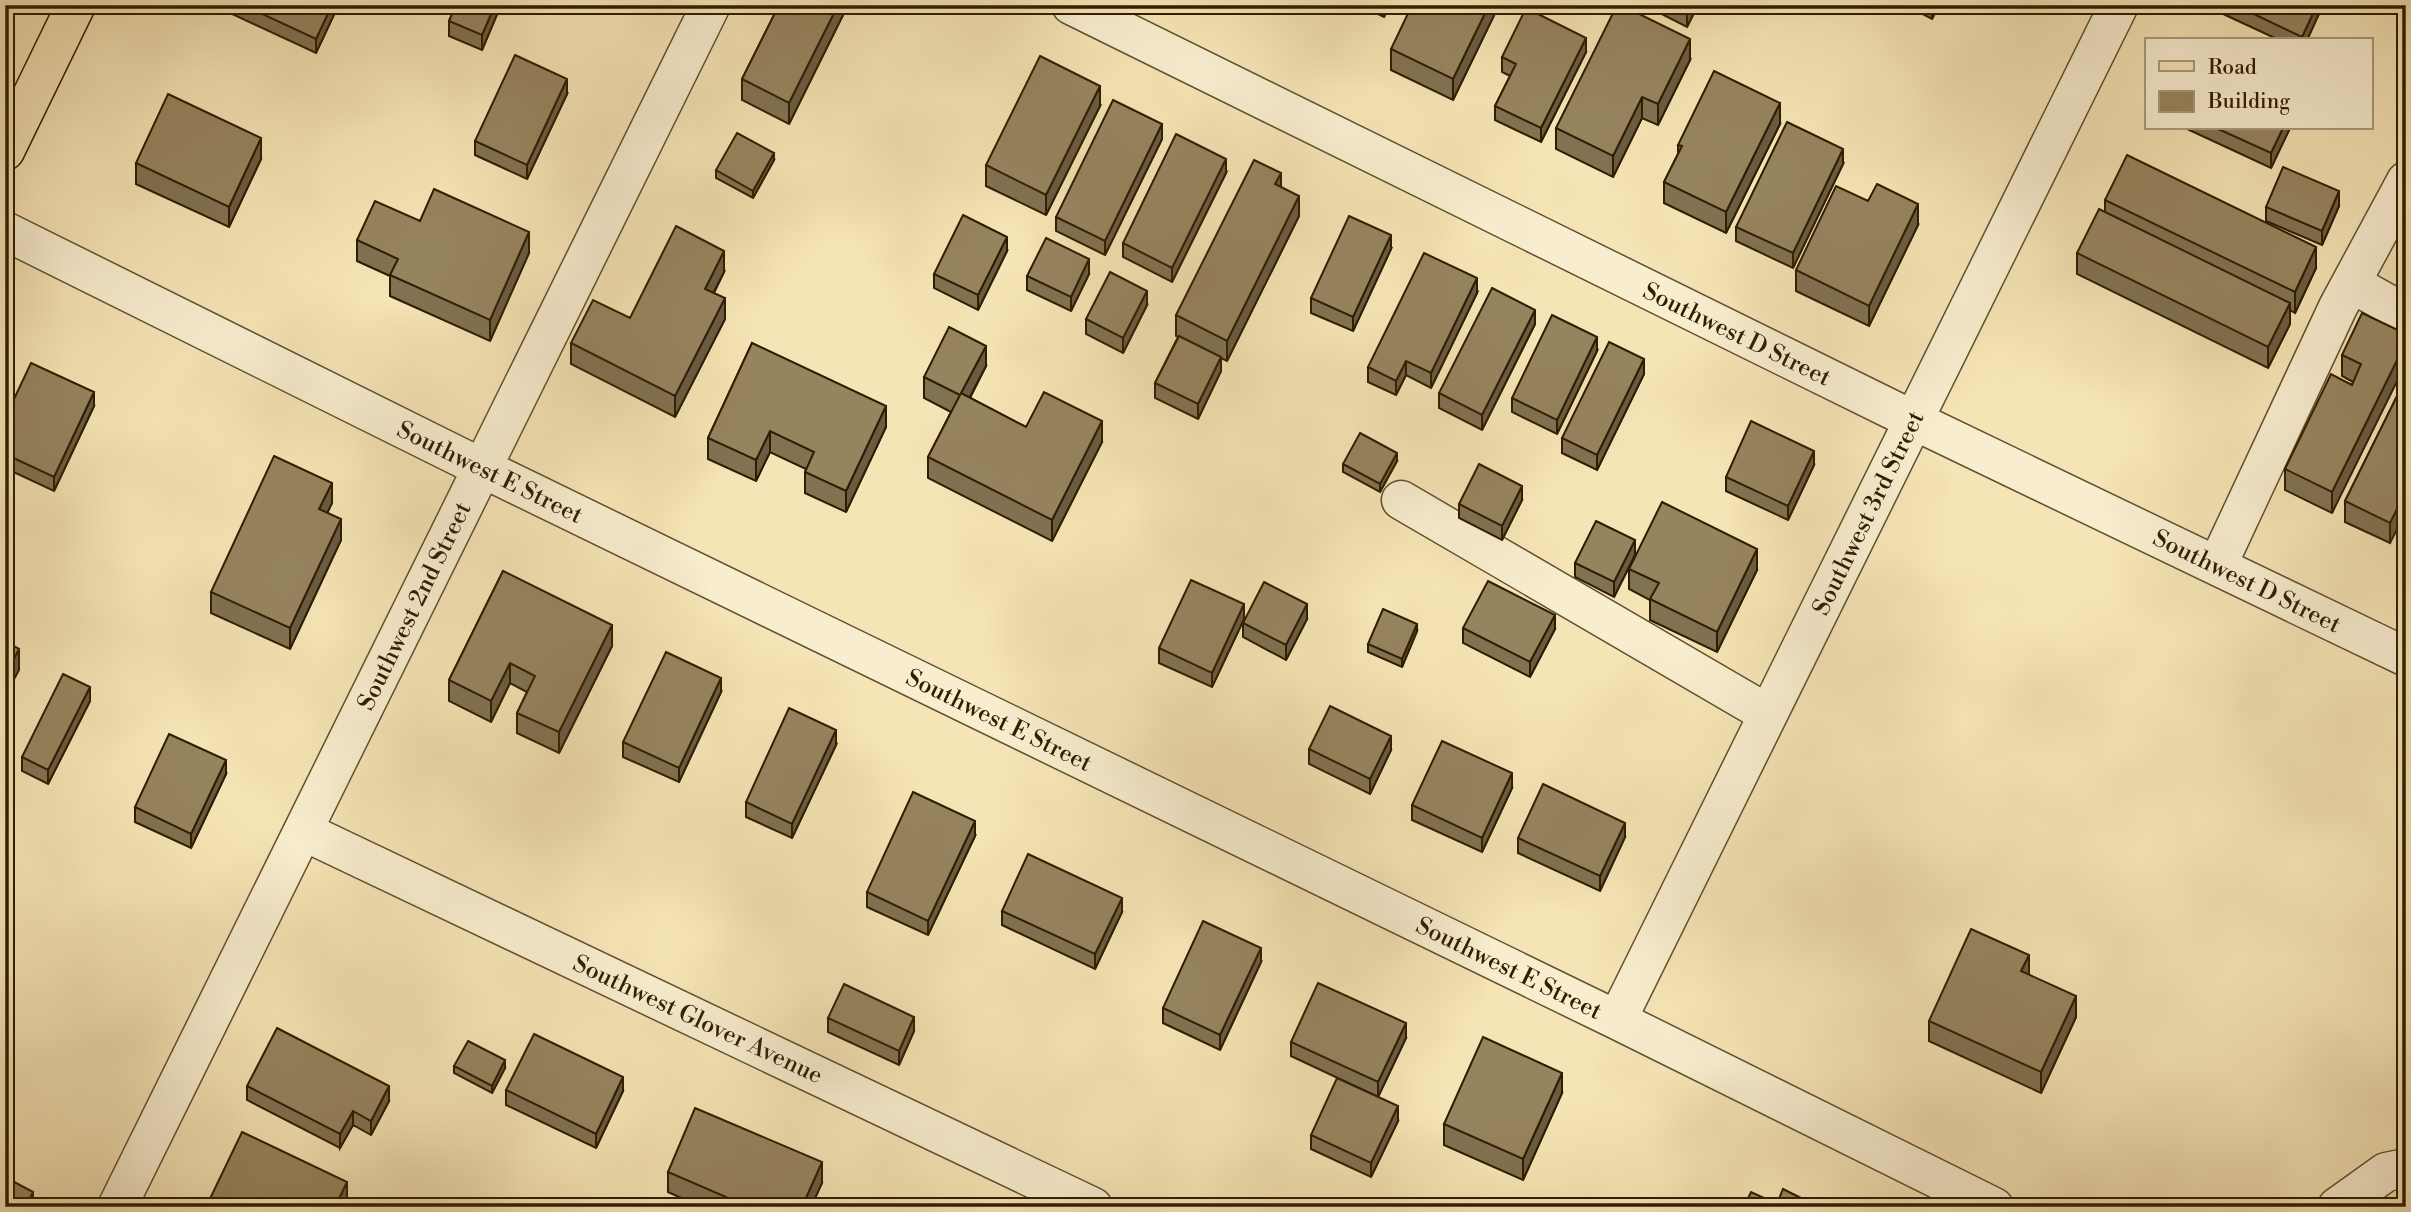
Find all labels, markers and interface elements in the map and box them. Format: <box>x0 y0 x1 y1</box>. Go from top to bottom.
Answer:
legend <box>2145 38 2372 130</box>
text: Road <box>2208 55 2257 81</box>
text: Building <box>2207 89 2290 115</box>
street label: Southwest D Street <box>1638 276 1836 394</box>
street label: Southwest 3rd Street <box>1806 406 1932 621</box>
street label: Southwest E Street <box>392 415 588 531</box>
street label: Southwest 2nd Street <box>351 497 479 716</box>
street label: Southwest D Street <box>2148 523 2346 641</box>
street label: Southwest E Street <box>901 663 1097 779</box>
street label: Southwest E Street <box>1411 911 1607 1027</box>
street label: Southwest Glover Avenue <box>568 949 827 1091</box>

